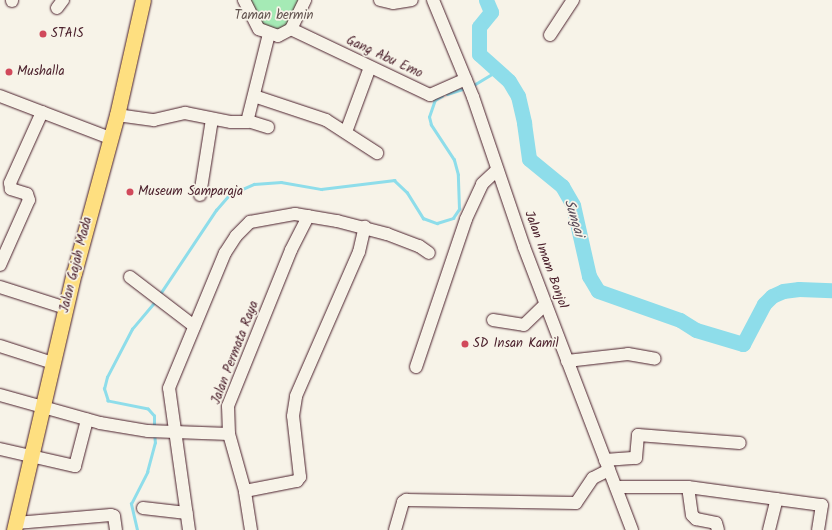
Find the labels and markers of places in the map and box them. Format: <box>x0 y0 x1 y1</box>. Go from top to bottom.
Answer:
place label: STAIS <box>51 26 84 42</box>
marker: STAIS <box>38 29 48 39</box>
place label: Mushalla <box>17 64 65 80</box>
marker: Mushalla <box>4 67 14 77</box>
place label: Museum Samparaja <box>138 184 243 200</box>
marker: Museum Samparaja <box>125 187 135 197</box>
place label: SD Insan Kamil <box>473 336 559 352</box>
marker: SD Insan Kamil <box>460 339 470 349</box>

